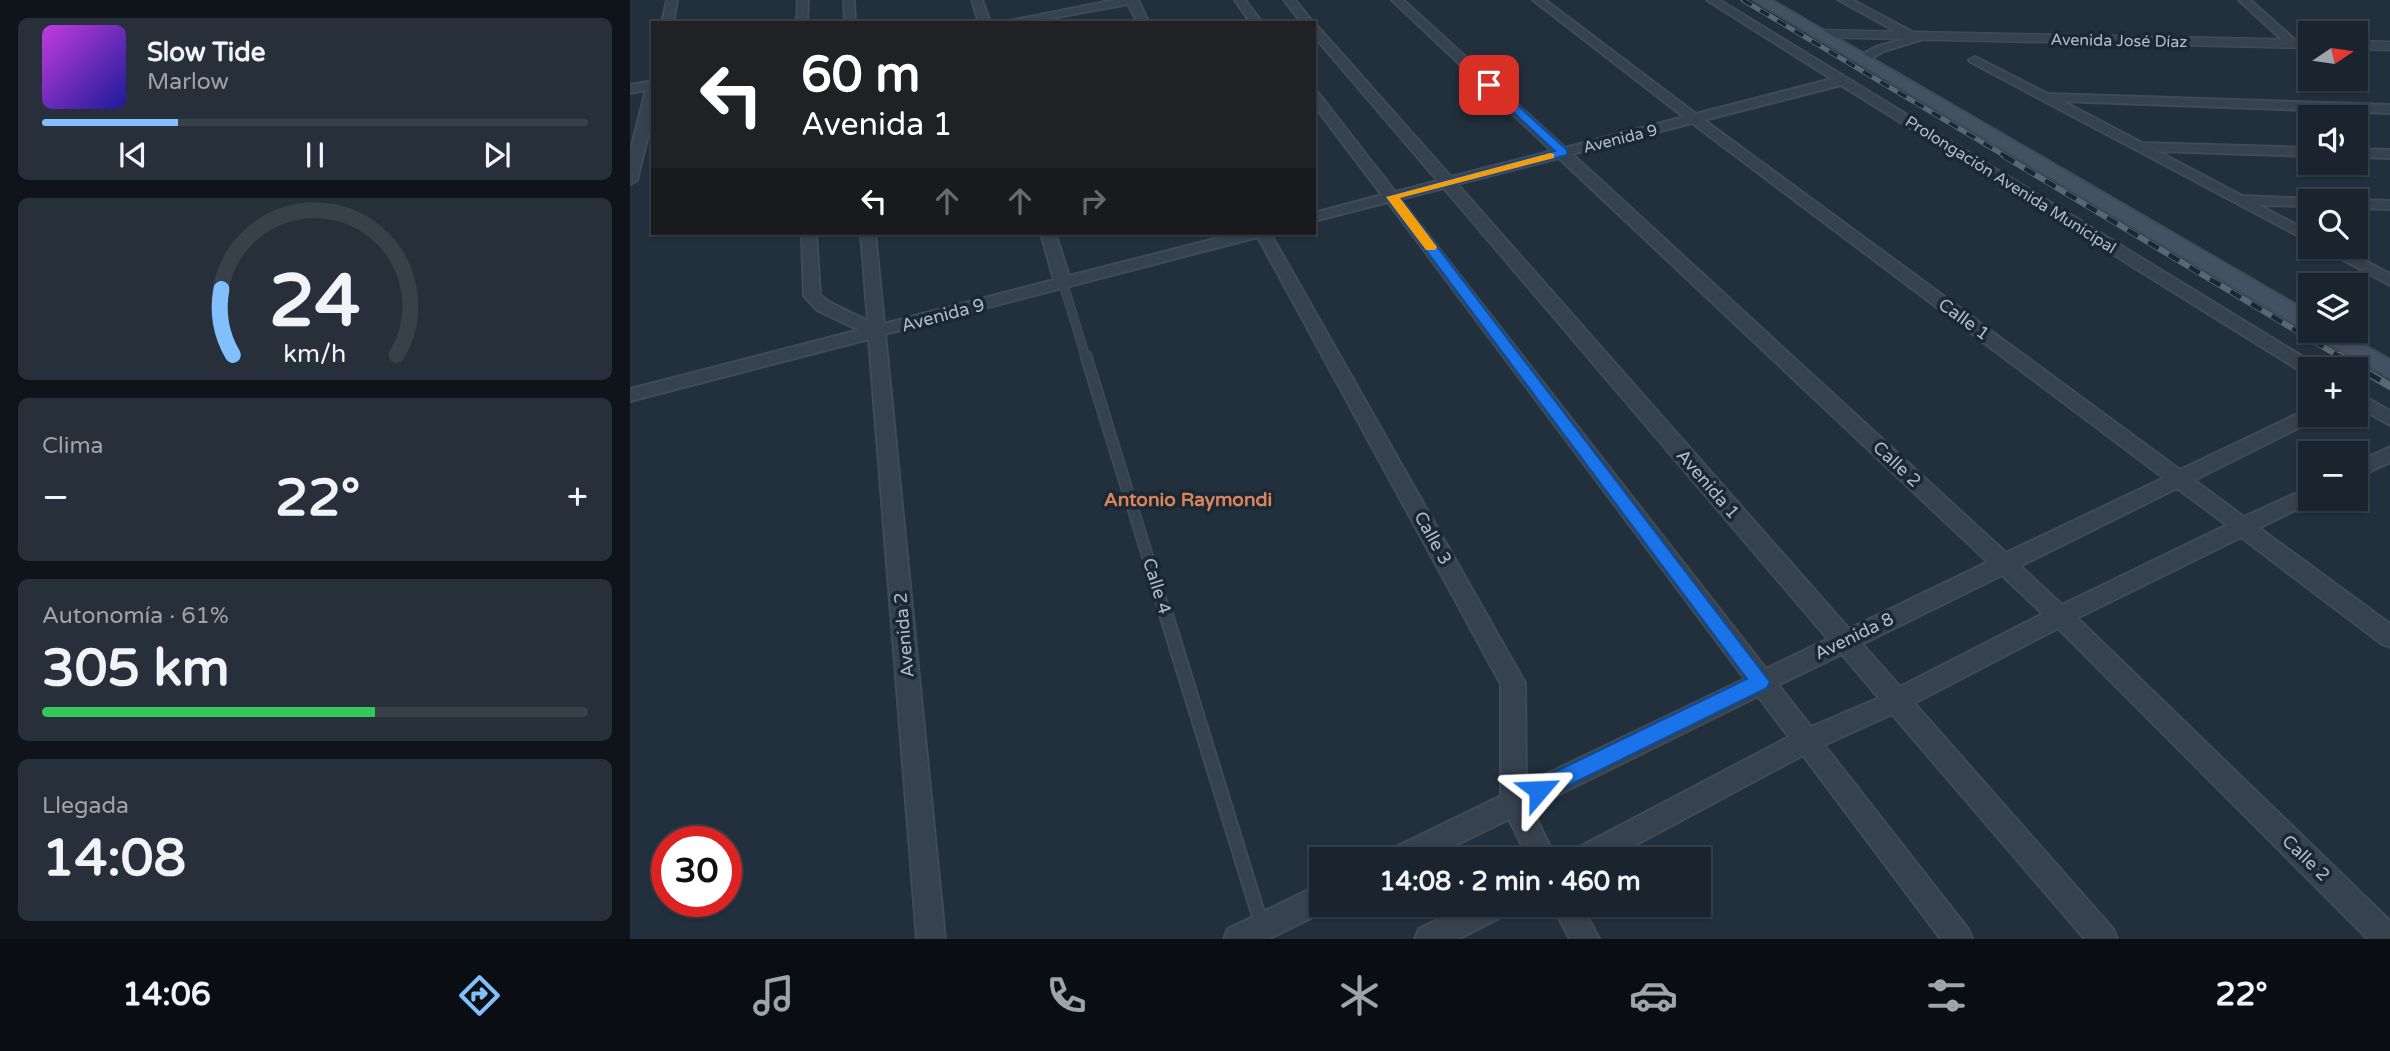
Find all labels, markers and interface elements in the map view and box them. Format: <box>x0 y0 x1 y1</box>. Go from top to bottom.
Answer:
north arrow <box>2298 21 2368 91</box>
map controls <box>2298 21 2368 511</box>
street label: Avenida José Díaz <box>2050 30 2187 52</box>
text: Slow Tide <box>147 37 265 68</box>
text: 60 m <box>801 46 920 105</box>
icon: left <box>686 49 777 140</box>
pin <box>1459 55 1519 115</box>
icon: arrive <box>1470 66 1508 104</box>
text: Marlow <box>147 68 229 96</box>
button: sound <box>2298 105 2368 175</box>
text: Avenida 1 <box>801 106 953 144</box>
street label: Prolongación Avenida Municipal <box>1901 111 2120 258</box>
street label: Avenida 9 <box>1581 120 1659 158</box>
icon: previous <box>114 136 152 174</box>
icon: pause <box>296 136 334 174</box>
icon: next <box>478 136 516 174</box>
icon: left <box>855 182 893 220</box>
icon: ahead <box>928 182 966 220</box>
icon: ahead <box>1001 182 1039 220</box>
icon: right <box>1074 182 1112 220</box>
button: search <box>2298 189 2368 259</box>
text: 24 <box>269 259 361 347</box>
button: layers <box>2298 273 2368 343</box>
street label: Avenida 9 <box>899 293 987 337</box>
street label: Calle 1 <box>1934 293 1994 345</box>
text: km/h <box>284 339 346 369</box>
button: + <box>2298 357 2368 427</box>
text: Clima <box>42 432 103 460</box>
street label: Calle 2 <box>1868 436 1926 492</box>
button: − <box>2298 441 2368 511</box>
street label: Avenida 1 <box>1672 445 1744 523</box>
text: 22° <box>275 467 360 530</box>
text: − <box>42 475 69 521</box>
text: + <box>567 475 588 521</box>
district label: Antonio Raymondi <box>1104 489 1272 512</box>
street label: Calle 3 <box>1409 507 1457 569</box>
street label: Calle 4 <box>1138 555 1176 617</box>
street label: Avenida 2 <box>889 592 919 678</box>
text: Autonomía · 61% <box>42 602 229 630</box>
street label: Avenida 8 <box>1811 607 1897 665</box>
text: 305 km <box>42 637 230 700</box>
position arrow <box>1502 753 1576 827</box>
text: Llegada <box>42 792 129 820</box>
speed limit sign: 30 <box>651 826 742 917</box>
text: 14:08 <box>42 827 186 890</box>
street label: Calle 2 <box>2278 830 2334 886</box>
text: 14:08 · 2 min · 460 m <box>1379 866 1641 897</box>
icon: directions <box>455 971 504 1020</box>
icon: music <box>749 971 798 1020</box>
icon: phone <box>1042 971 1091 1020</box>
icon: climate <box>1335 971 1384 1020</box>
icon: car <box>1629 971 1678 1020</box>
icon: filters <box>1922 971 1971 1020</box>
text: 14:06 <box>122 976 211 1014</box>
text: 22° <box>2215 976 2268 1014</box>

